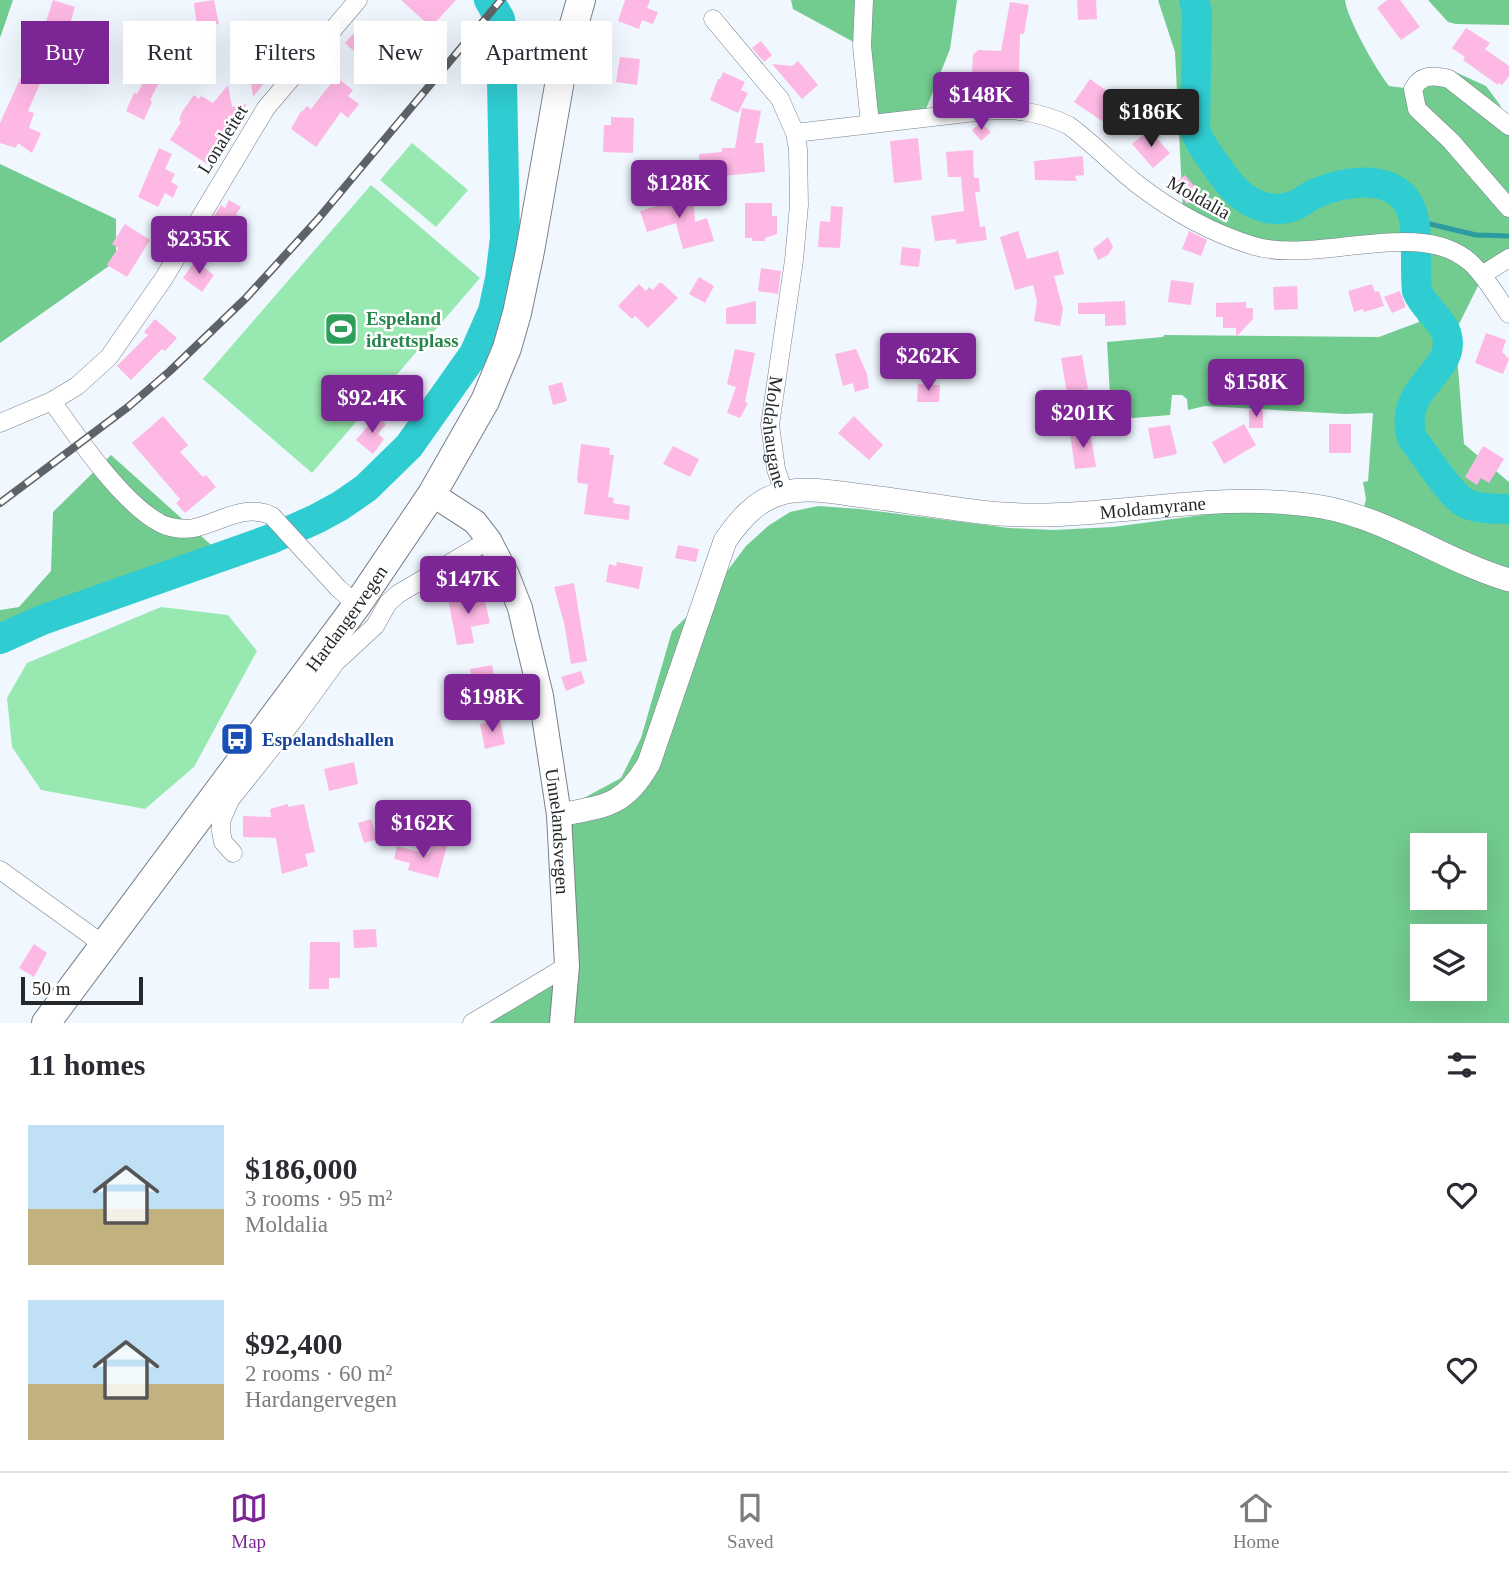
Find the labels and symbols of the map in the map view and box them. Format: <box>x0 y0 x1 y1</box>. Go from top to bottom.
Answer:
pin: $148K <box>932 72 1030 132</box>
pin: $186K <box>1102 90 1200 149</box>
street label: Lonaleitet <box>193 100 252 177</box>
pin: $128K <box>630 160 728 220</box>
street label: Moldalia <box>1164 172 1234 224</box>
pin: $235K <box>150 216 248 276</box>
place label: Espeland idrettsplass <box>366 308 459 351</box>
sports icon: Espeland idrettsplass <box>322 310 360 348</box>
pin: $262K <box>879 334 977 393</box>
pin: $158K <box>1207 360 1305 419</box>
street label: Moldahaugane <box>759 375 792 491</box>
pin: $92.4K <box>315 376 429 435</box>
pin: $201K <box>1034 391 1132 450</box>
street label: Moldamyrane <box>1099 493 1207 523</box>
pin: $147K <box>419 556 517 616</box>
street label: Hardangervegen <box>301 561 392 676</box>
pin: $198K <box>443 674 541 734</box>
bus stop icon: Espelandshallen <box>218 720 256 758</box>
place label: Espelandshallen <box>262 729 394 750</box>
street label: Unnelandsvegen <box>541 767 573 896</box>
pin: $162K <box>374 800 472 860</box>
scale bar <box>21 974 144 1006</box>

